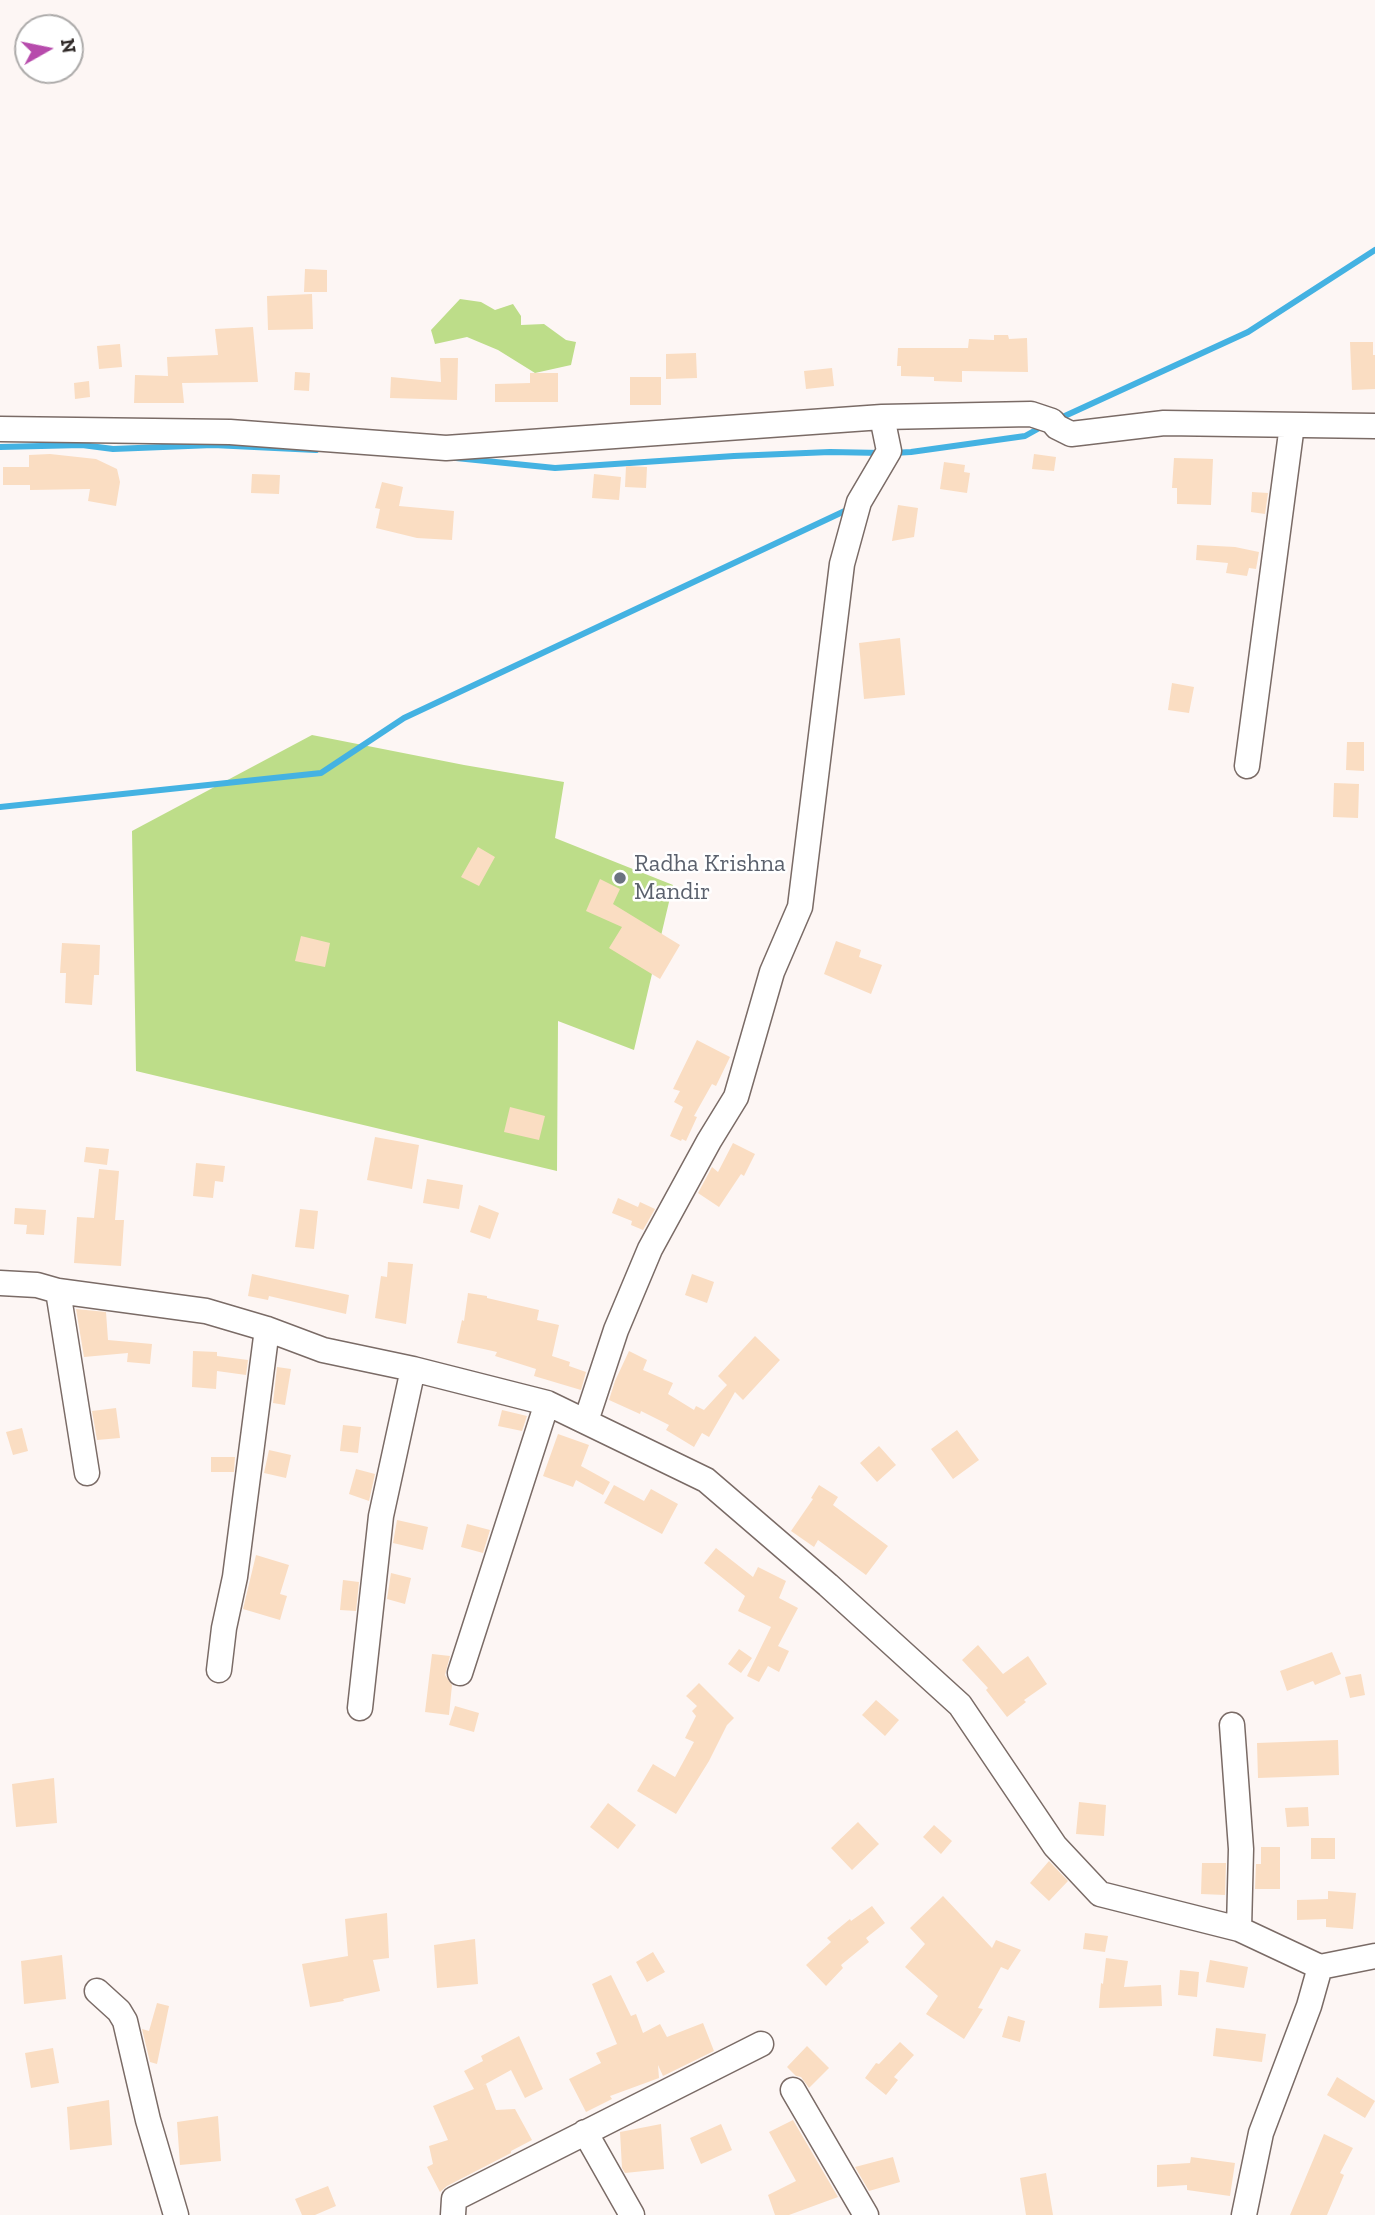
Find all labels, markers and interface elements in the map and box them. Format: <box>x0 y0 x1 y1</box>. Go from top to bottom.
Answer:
north arrow <box>14 14 84 84</box>
text: N <box>56 37 81 55</box>
place label: Radha Krishna Mandir <box>634 850 786 906</box>
marker: Radha Krishna Mandir <box>612 870 628 886</box>

